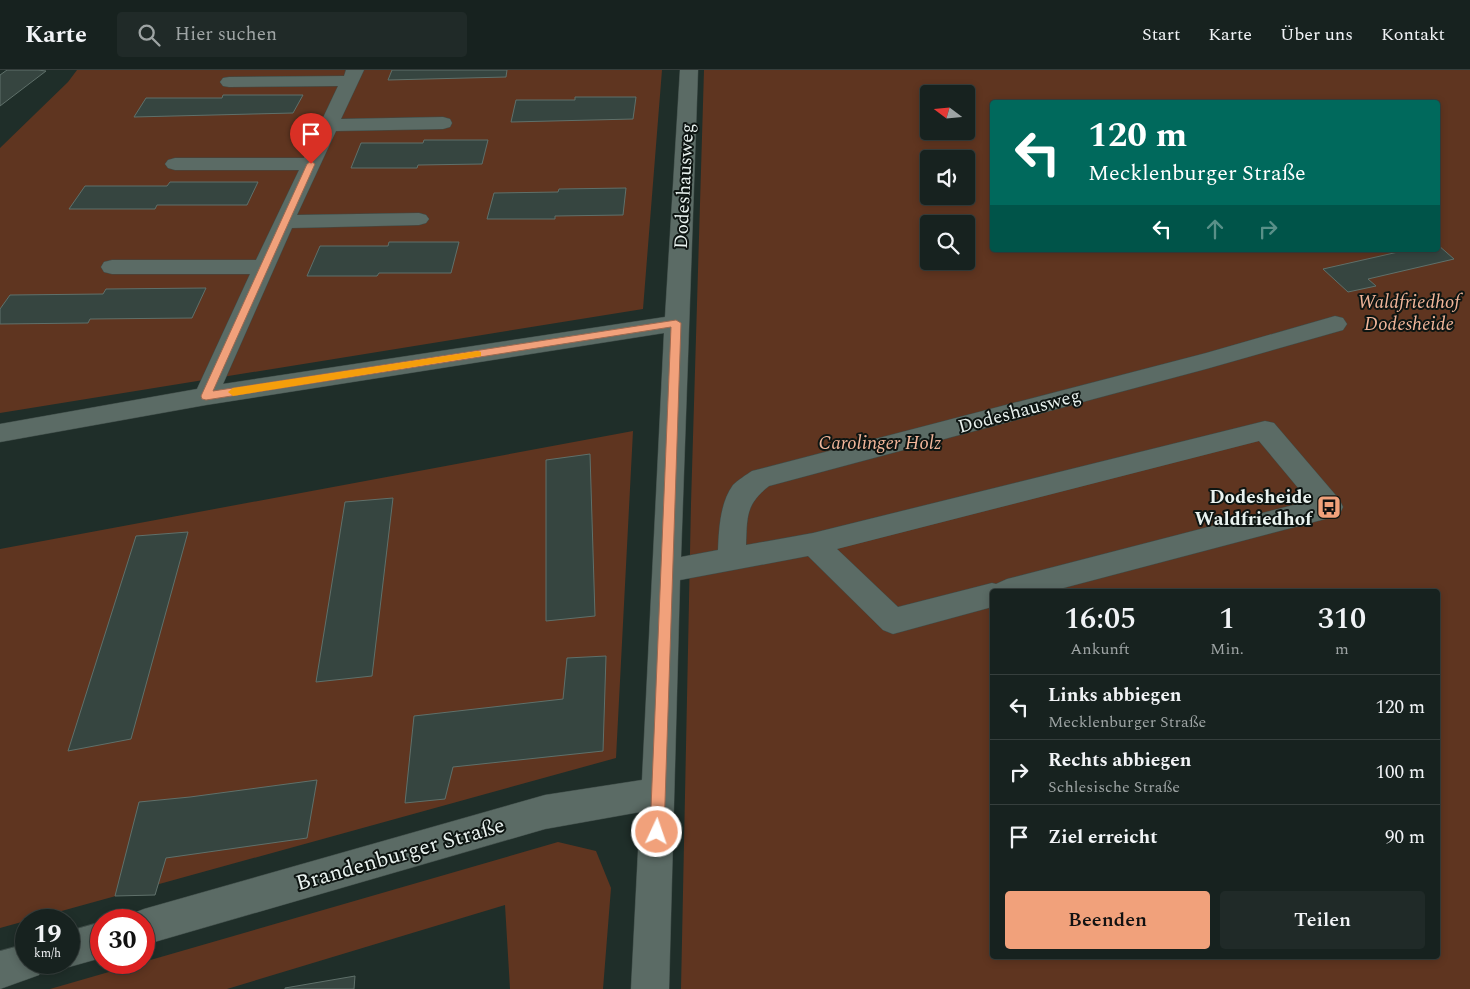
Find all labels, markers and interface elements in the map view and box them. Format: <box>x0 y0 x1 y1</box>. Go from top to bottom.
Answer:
search box <box>117 12 467 57</box>
text: Karte <box>25 17 87 53</box>
text: Hier suchen <box>175 20 277 49</box>
icon: search <box>135 21 163 49</box>
text: Start <box>1142 21 1180 48</box>
text: Karte <box>1208 21 1252 48</box>
text: Über uns <box>1280 21 1353 48</box>
text: Kontakt <box>1381 21 1445 48</box>
north arrow <box>920 85 975 140</box>
map controls <box>920 85 975 270</box>
text: 120 m <box>1088 109 1187 162</box>
pin <box>290 113 332 164</box>
icon: arrive <box>297 120 325 148</box>
icon: left <box>1005 120 1070 185</box>
street label: Dodeshausweg <box>667 122 702 250</box>
button: sound <box>920 150 975 205</box>
text: Mecklenburger Straße <box>1088 157 1306 190</box>
button: search <box>920 215 975 270</box>
icon: left <box>1148 215 1176 243</box>
icon: ahead <box>1201 215 1229 243</box>
icon: right <box>1254 215 1282 243</box>
park label: Waldfriedhof Dodesheide <box>1358 288 1463 339</box>
street label: Dodeshausweg <box>955 381 1084 442</box>
park label: Carolinger Holz <box>819 429 942 458</box>
place label: Dodesheide Waldfriedhof <box>1195 483 1313 534</box>
bus stop icon: Dodesheide Waldfriedhof <box>1316 494 1342 520</box>
text: 16:05 <box>1064 596 1136 642</box>
text: 1 <box>1219 596 1235 642</box>
text: 310 <box>1318 596 1366 642</box>
text: Ankunft <box>1070 637 1130 661</box>
text: Min. <box>1210 637 1244 661</box>
text: m <box>1335 637 1349 661</box>
text: Links abbiegen <box>1048 681 1182 710</box>
icon: left <box>1005 693 1033 721</box>
text: 120 m <box>1375 693 1425 722</box>
text: Mecklenburger Straße <box>1048 710 1206 734</box>
text: Rechts abbiegen <box>1048 746 1192 775</box>
icon: right <box>1005 758 1033 786</box>
text: 100 m <box>1375 758 1425 787</box>
text: Schlesische Straße <box>1048 775 1180 799</box>
position arrow <box>630 805 682 857</box>
street label: Brandenburger Straße <box>292 809 509 900</box>
icon: arrive <box>1005 823 1033 851</box>
text: Ziel erreicht <box>1048 823 1158 852</box>
text: 90 m <box>1385 823 1425 852</box>
button: Beenden <box>1005 891 1210 949</box>
button: Teilen <box>1220 891 1425 949</box>
speed limit sign: 30 <box>90 909 155 974</box>
text: 19 <box>33 916 62 954</box>
text: km/h <box>34 944 61 963</box>

